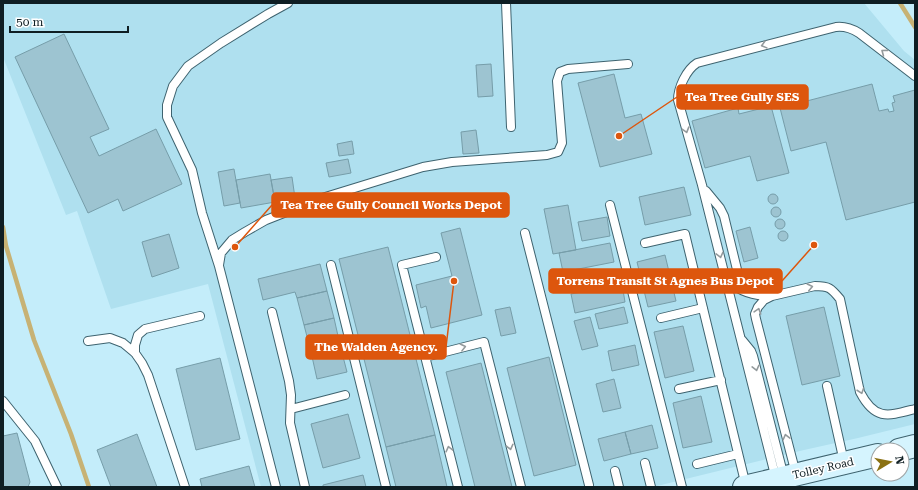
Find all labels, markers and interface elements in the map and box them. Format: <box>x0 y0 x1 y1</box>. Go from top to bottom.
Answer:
scale bar <box>10 8 128 34</box>
text: 50 m <box>16 15 43 29</box>
one-way arrow <box>761 41 768 49</box>
one-way arrow <box>881 50 888 57</box>
callout: Tea Tree Gully SES <box>677 85 808 109</box>
text: Tea Tree Gully SES <box>685 90 800 104</box>
one-way arrow <box>681 126 690 133</box>
callout: Tea Tree Gully Council Works Depot <box>272 193 509 217</box>
text: Tea Tree Gully Council Works Depot <box>280 198 502 212</box>
one-way arrow <box>715 252 724 259</box>
callout: Torrens Transit St Agnes Bus Depot <box>549 269 782 293</box>
text: Torrens Transit St Agnes Bus Depot <box>556 274 774 288</box>
one-way arrow <box>807 284 813 292</box>
one-way arrow <box>753 308 762 315</box>
callout: The Walden Agency. <box>306 335 446 359</box>
text: The Walden Agency. <box>314 340 438 354</box>
one-way arrow <box>459 343 466 352</box>
one-way arrow <box>752 365 760 371</box>
one-way arrow <box>856 388 865 395</box>
one-way arrow <box>782 434 791 441</box>
north arrow <box>870 442 910 482</box>
one-way arrow <box>506 444 514 450</box>
one-way arrow <box>445 446 453 452</box>
street label: Tolley Road <box>791 455 855 482</box>
text: N <box>892 455 907 466</box>

